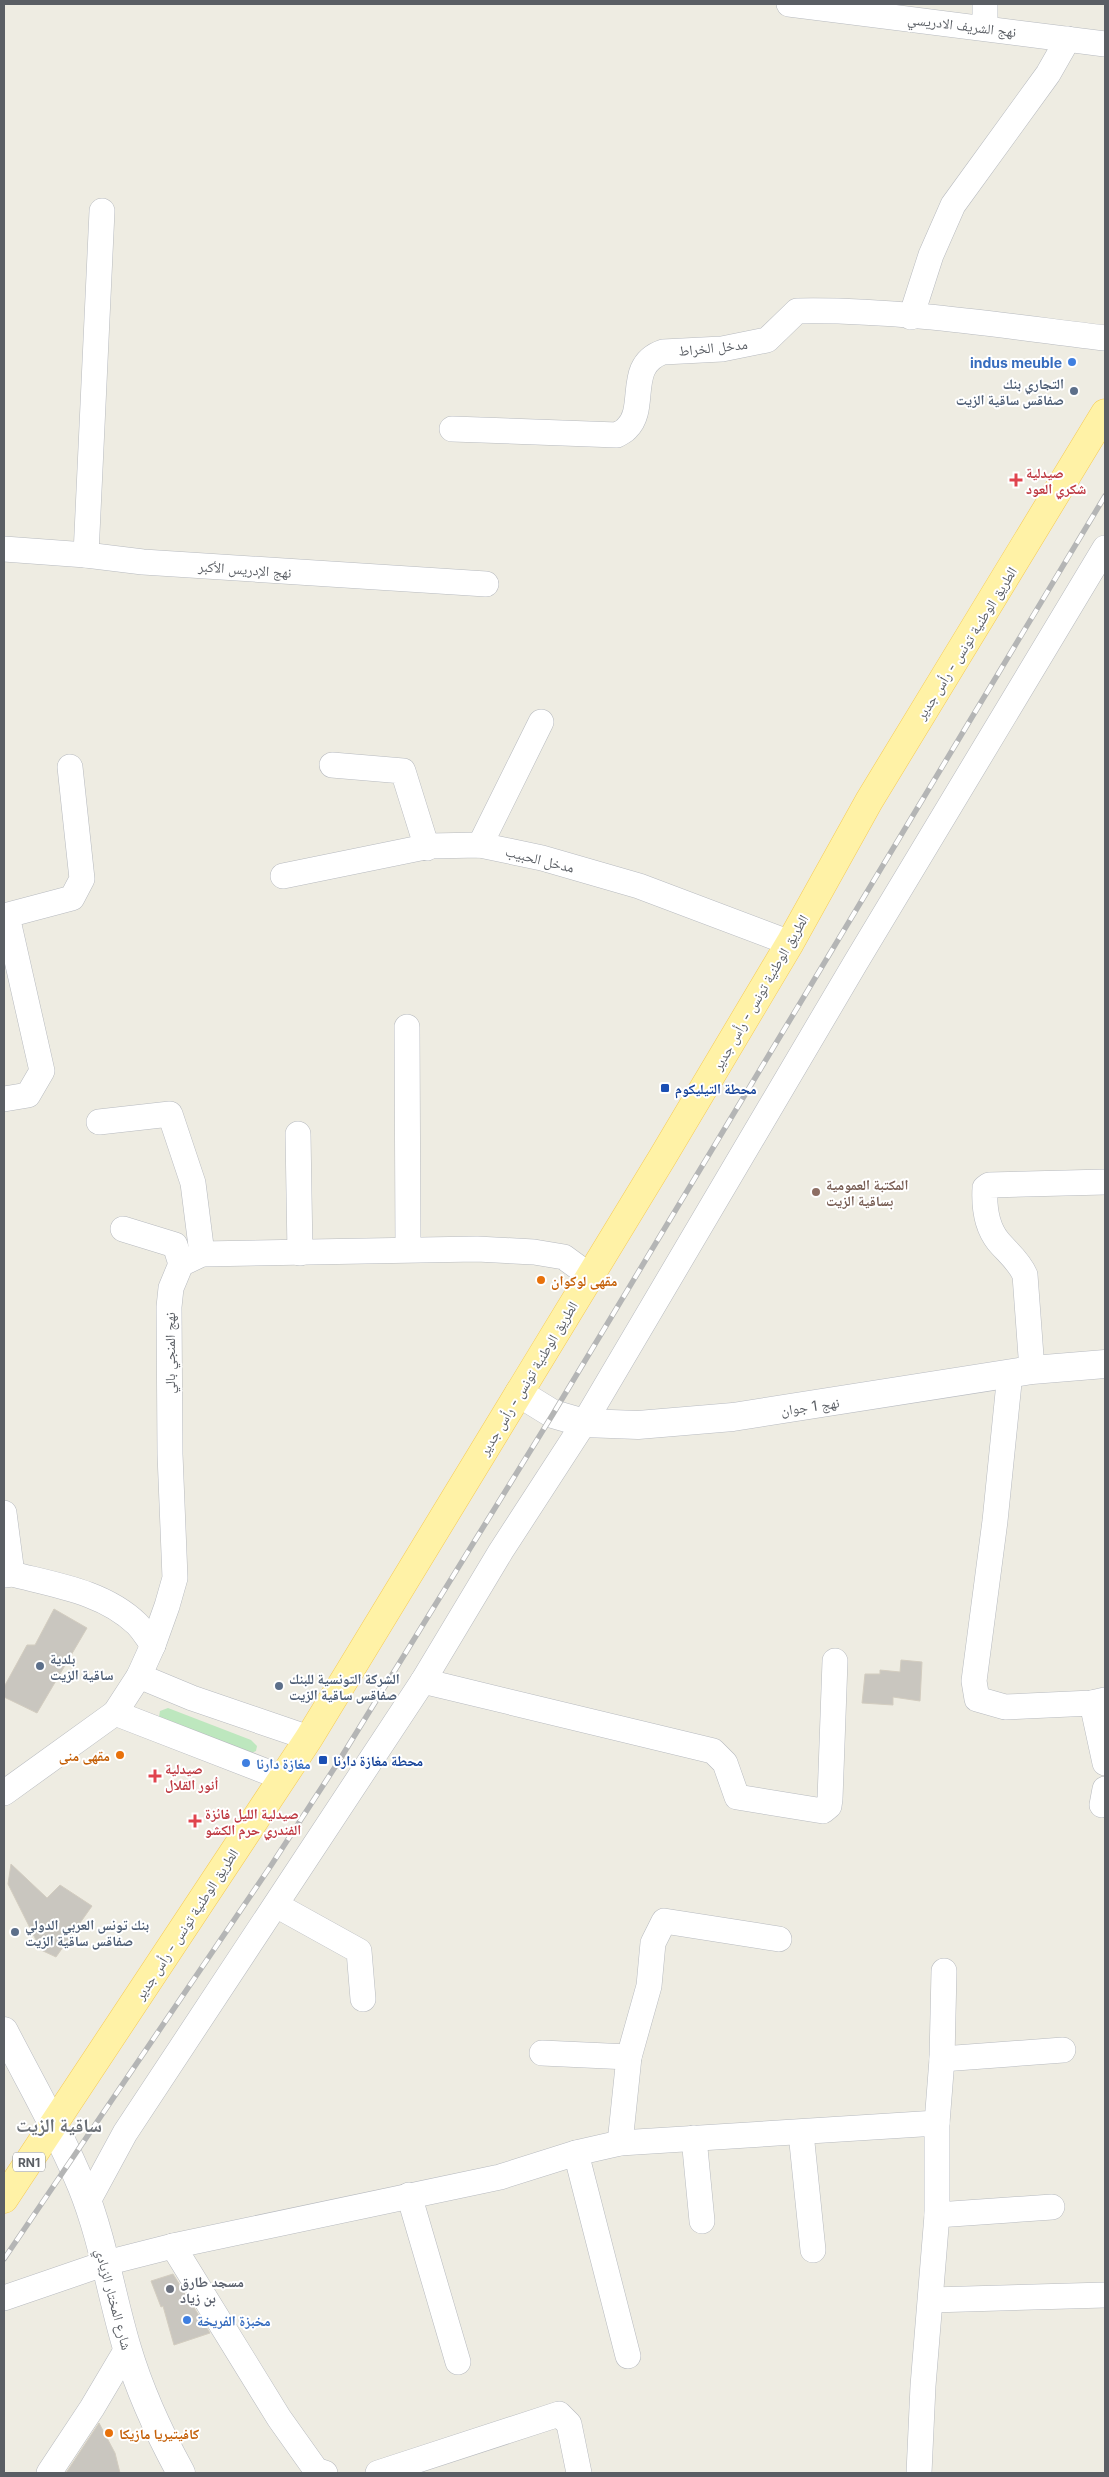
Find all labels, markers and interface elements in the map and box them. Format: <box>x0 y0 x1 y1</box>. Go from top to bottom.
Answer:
street label: نهج الشريف الادريسي <box>906 10 1017 44</box>
street label: مدخل الخراط <box>678 335 749 360</box>
place label: indus meuble <box>970 354 1062 371</box>
marker: indus meuble <box>1066 356 1078 368</box>
place label: التجاري بنك صفاقس ساقية الزيت <box>956 375 1064 409</box>
marker: التجاري بنك صفاقس ساقية الزيت <box>1068 385 1080 397</box>
place label: صيدلية شكري العود <box>1026 464 1086 500</box>
marker: صيدلية شكري العود <box>1010 474 1022 486</box>
street label: نهج الإدريس الأكبر <box>197 557 292 583</box>
street label: الطريق الوطنية تونس - رأس جدير <box>911 564 1022 724</box>
street label: مدخل الحبيب <box>504 842 576 877</box>
street label: الطريق الوطنية تونس - رأس جدير <box>708 911 813 1075</box>
place label: محطة التيليكوم <box>675 1080 757 1099</box>
marker: محطة التيليكوم <box>659 1082 671 1094</box>
place label: المكتبة العمومية بساقية الزيت <box>826 1176 908 1209</box>
marker: المكتبة العمومية بساقية الزيت <box>810 1186 822 1198</box>
place label: مقهى لوكوان <box>551 1272 617 1290</box>
marker: مقهى لوكوان <box>535 1274 547 1286</box>
street label: الطريق الوطنية تونس - رأس جدير <box>475 1298 582 1460</box>
street label: نهج المنجي بالي <box>161 1312 181 1394</box>
street label: نهج 1 جوان <box>780 1393 841 1421</box>
place label: بلدية ساقية الزيت <box>50 1650 114 1683</box>
marker: بلدية ساقية الزيت <box>34 1660 46 1672</box>
place label: الشركة التونسية للبنك صفاقس ساقية الزيت <box>289 1670 400 1704</box>
marker: الشركة التونسية للبنك صفاقس ساقية الزيت <box>273 1680 285 1692</box>
place label: مقهى منى <box>59 1747 110 1765</box>
marker: مقهى منى <box>114 1749 126 1761</box>
place label: محطة مغازة دارنا <box>333 1752 423 1769</box>
marker: محطة مغازة دارنا <box>317 1754 329 1766</box>
place label: مغازة دارنا <box>256 1755 311 1772</box>
marker: مغازة دارنا <box>240 1757 252 1769</box>
place label: صيدلية أنور القلال <box>165 1760 218 1793</box>
marker: صيدلية أنور القلال <box>149 1770 161 1782</box>
place label: صيدلية الليل فائزة الفندري حرم الكشو <box>205 1805 301 1841</box>
marker: صيدلية الليل فائزة الفندري حرم الكشو <box>189 1815 201 1827</box>
street label: الطريق الوطنية تونس - رأس جدير <box>130 1845 243 2005</box>
place label: بنك تونس العربي الدولي صفاقس ساقية الزيت <box>25 1916 149 1950</box>
marker: بنك تونس العربي الدولي صفاقس ساقية الزيت <box>9 1926 21 1938</box>
district label: ساقية الزيت <box>16 2114 102 2137</box>
road number: RN1 <box>13 2152 45 2172</box>
street label: شارع المختار الزيادي <box>89 2246 136 2353</box>
place label: مسجد طارق بن زياد <box>180 2273 244 2307</box>
marker: مسجد طارق بن زياد <box>164 2283 176 2295</box>
place label: مخبزة الفريخة <box>197 2312 271 2329</box>
marker: مخبزة الفريخة <box>181 2314 193 2326</box>
place label: كافيتيريا مازيكا <box>119 2425 199 2442</box>
marker: كافيتيريا مازيكا <box>103 2427 115 2439</box>

